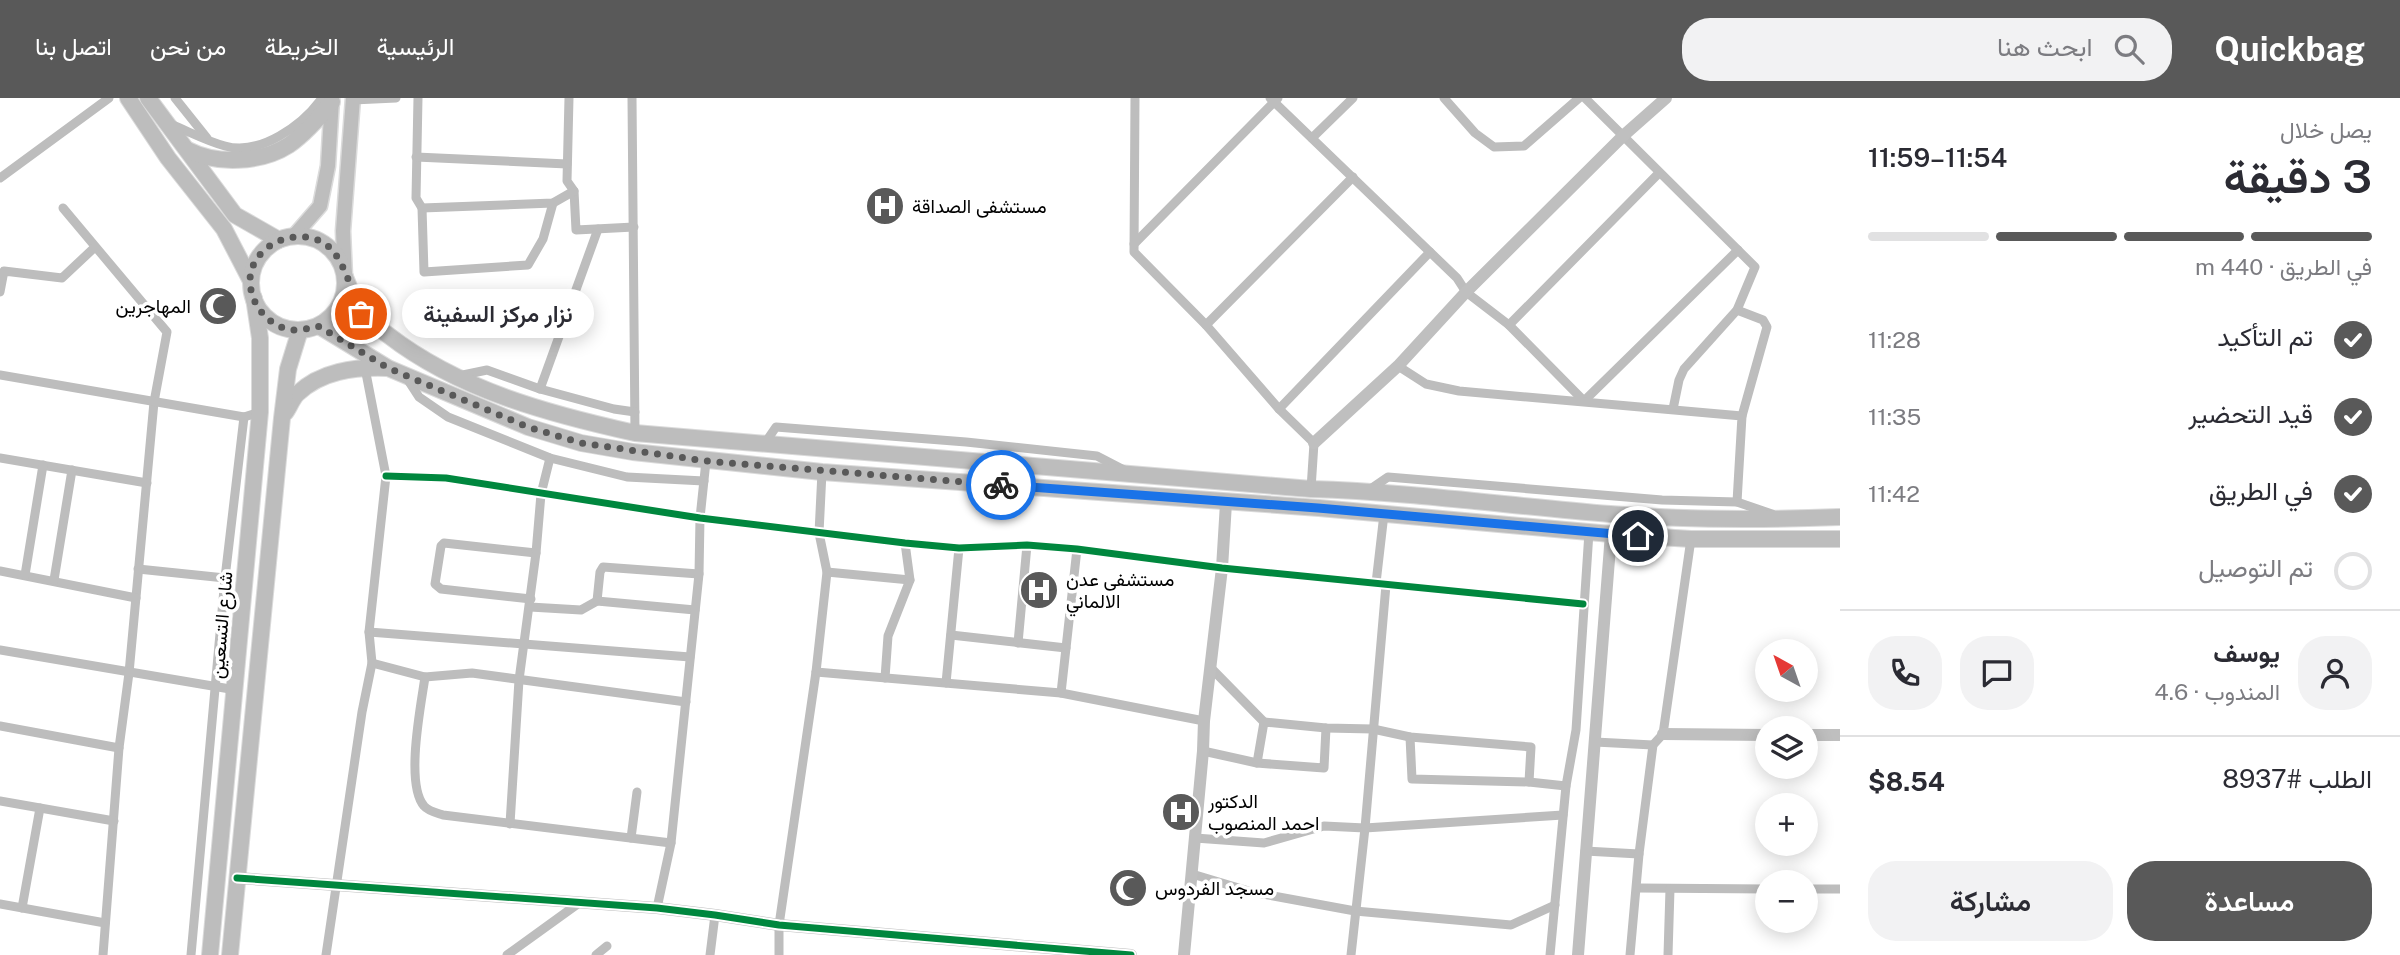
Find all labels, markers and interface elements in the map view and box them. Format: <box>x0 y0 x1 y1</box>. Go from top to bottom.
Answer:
search box <box>1682 18 2172 81</box>
icon: search <box>2110 30 2148 68</box>
text: Quickbag <box>2214 30 2365 68</box>
text: ابحث هنا <box>1997 31 2092 62</box>
text: اتصل بنا <box>35 32 112 60</box>
text: من نحن <box>150 32 226 60</box>
text: الخريطة <box>264 32 339 60</box>
text: الرئيسية <box>377 32 454 60</box>
text: يصل خلال <box>2280 116 2372 143</box>
text: 11:54–11:59 <box>1868 142 2007 173</box>
text: 3 دقيقة <box>2223 149 2372 203</box>
hospital icon: مستشفى الصداقة <box>864 185 906 227</box>
place label: مستشفى الصداقة <box>912 195 1047 218</box>
text: في الطريق · 440 m <box>2195 253 2372 280</box>
pin <box>331 284 391 344</box>
mosque icon: المهاجرين <box>197 285 239 327</box>
callout: نزار مركز السفينة <box>403 290 596 339</box>
place label: المهاجرين <box>115 295 191 318</box>
icon: bag <box>342 295 380 333</box>
text: نزار مركز السفينة <box>423 300 573 327</box>
text: تم التأكيد <box>2217 321 2313 352</box>
icon: check <box>2334 321 2372 359</box>
text: 11:28 <box>1868 326 1921 353</box>
text: قيد التحضير <box>2188 398 2313 429</box>
icon: check <box>2334 398 2372 436</box>
text: 11:35 <box>1868 403 1921 430</box>
courier <box>966 450 1036 520</box>
icon: bike <box>982 466 1020 504</box>
text: في الطريق <box>2209 475 2313 506</box>
icon: check <box>2334 475 2372 513</box>
text: 11:42 <box>1868 480 1920 507</box>
pin <box>1608 506 1668 566</box>
icon: home <box>1619 517 1657 555</box>
text: تم التوصيل <box>2198 552 2313 583</box>
place label: مستشفى عدن الالماني <box>1066 568 1174 617</box>
hospital icon: مستشفى عدن الالماني <box>1018 569 1060 611</box>
street label: شارع التسعين <box>205 570 239 680</box>
button: phone <box>1868 636 1942 710</box>
button: chat <box>1960 636 2034 710</box>
button: person <box>2298 636 2372 710</box>
text: يوسف <box>2213 637 2280 668</box>
north arrow <box>1755 639 1818 702</box>
map controls <box>1755 639 1818 933</box>
text: المندوب · 4.6 <box>2154 678 2280 705</box>
button: layers <box>1755 716 1818 779</box>
text: الطلب #8937 <box>2222 763 2372 794</box>
text: $8.54 <box>1868 766 1945 797</box>
place label: الدكتور احمد المنصوب <box>1207 790 1319 835</box>
hospital icon: الدكتور احمد المنصوب <box>1160 791 1202 833</box>
button: + <box>1755 793 1818 856</box>
button: مشاركة <box>1868 861 2113 941</box>
button: مساعدة <box>2127 861 2372 941</box>
mosque icon: مسجد الفردوس <box>1107 867 1149 909</box>
button: − <box>1755 870 1818 933</box>
place label: مسجد الفردوس <box>1155 877 1274 900</box>

